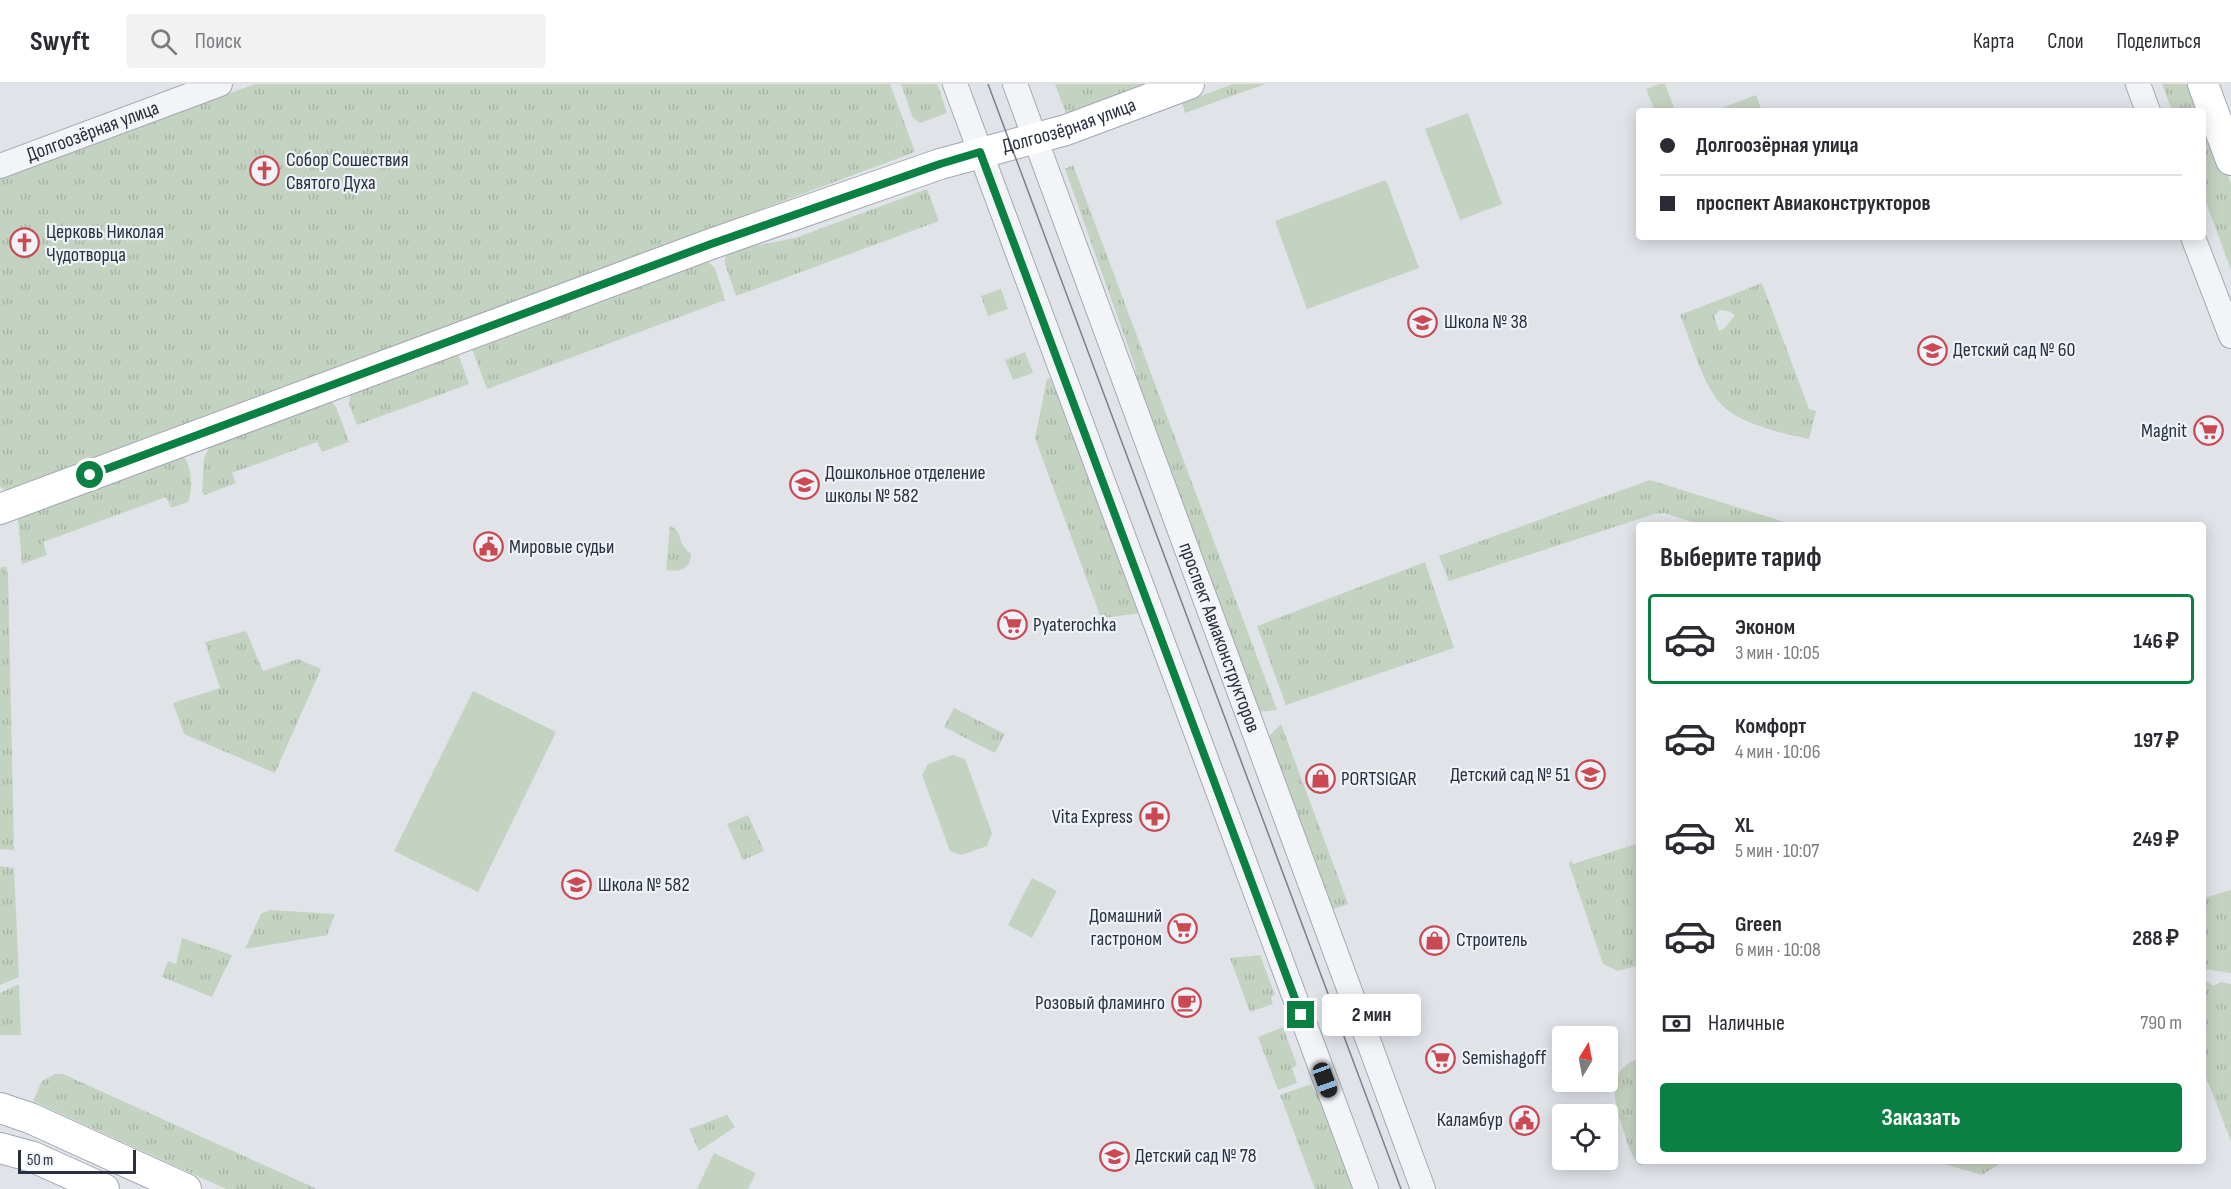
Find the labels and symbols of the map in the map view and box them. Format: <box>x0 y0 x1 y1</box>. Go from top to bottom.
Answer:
street label: Долгоозёрная улица <box>1000 93 1139 159</box>
street label: Долгоозёрная улица <box>23 96 162 167</box>
place label: Собор Сошествия Святого Духа <box>286 148 409 195</box>
church icon: Собор Сошествия Святого Духа <box>249 155 281 187</box>
place label: Церковь Николая Чудотворца <box>46 220 164 267</box>
church icon: Церковь Николая Чудотворца <box>9 227 41 259</box>
school or university icon: Школа № 38 <box>1407 306 1439 338</box>
place label: Школа № 38 <box>1444 310 1528 334</box>
school or university icon: Детский сад № 60 <box>1916 334 1948 366</box>
place label: Детский сад № 60 <box>1953 338 2075 362</box>
supermarket icon: Magnit <box>2192 415 2224 447</box>
place label: Magnit <box>2141 419 2187 443</box>
route start <box>76 461 103 488</box>
place label: Дошкольное отделение школы № 582 <box>825 461 986 508</box>
school or university icon: Дошкольное отделение школы № 582 <box>788 469 820 501</box>
public building icon: Мировые судьи <box>472 531 504 563</box>
place label: Мировые судьи <box>509 535 614 559</box>
street label: проспект Авиаконструкторов <box>1173 539 1265 736</box>
supermarket icon: Pyaterochka <box>996 609 1028 641</box>
place label: Pyaterochka <box>1033 613 1116 637</box>
school or university icon: Детский сад № 51 <box>1575 759 1607 791</box>
shop icon: PORTSIGAR <box>1304 763 1336 795</box>
place label: Детский сад № 51 <box>1450 763 1570 787</box>
place label: PORTSIGAR <box>1341 767 1417 791</box>
pharmacy icon: Vita Express <box>1138 801 1170 833</box>
place label: Vita Express <box>1052 805 1133 829</box>
school or university icon: Школа № 582 <box>561 869 593 901</box>
place label: Школа № 582 <box>598 873 690 897</box>
place label: Домашний гастроном <box>1089 904 1162 951</box>
supermarket icon: Домашний гастроном <box>1167 912 1199 944</box>
shop icon: Строитель <box>1419 924 1451 956</box>
place label: Строитель <box>1456 928 1528 952</box>
cafe icon: Розовый фламинго <box>1170 987 1202 1019</box>
place label: Розовый фламинго <box>1035 991 1165 1015</box>
callout: 2 мин <box>1322 994 1421 1036</box>
route end <box>1287 1001 1314 1028</box>
north arrow <box>1552 1026 1618 1092</box>
supermarket icon: Semishagoff <box>1425 1042 1457 1074</box>
place label: Semishagoff <box>1462 1046 1547 1070</box>
car <box>1310 1060 1340 1100</box>
public building icon: Каламбур <box>1508 1104 1540 1136</box>
place label: Каламбур <box>1437 1108 1503 1132</box>
school or university icon: Детский сад № 78 <box>1098 1140 1130 1172</box>
place label: Детский сад № 78 <box>1135 1144 1256 1168</box>
scale bar <box>18 1147 136 1174</box>

